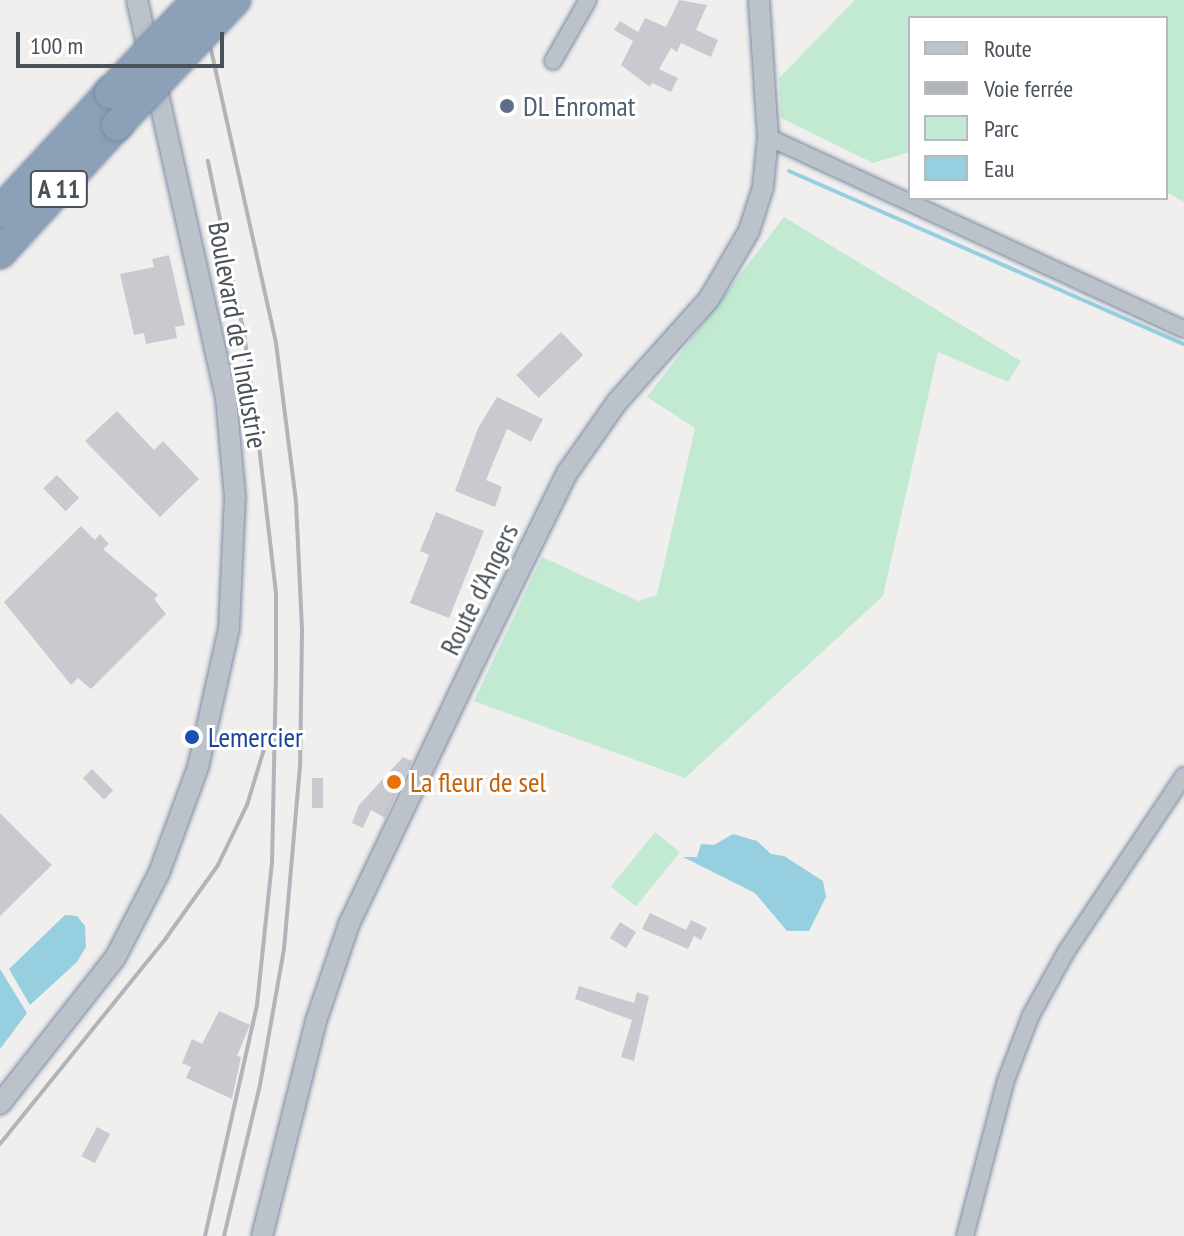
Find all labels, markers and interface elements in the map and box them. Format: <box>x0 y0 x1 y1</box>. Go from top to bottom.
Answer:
scale bar <box>20 16 228 66</box>
legend <box>908 16 1168 200</box>
text: 100 m <box>30 30 83 61</box>
text: Route <box>984 33 1032 64</box>
text: Voie ferrée <box>984 73 1073 104</box>
place label: DL Enromat <box>523 89 636 123</box>
marker: DL Enromat <box>498 97 516 115</box>
text: Parc <box>984 113 1019 144</box>
text: Eau <box>984 153 1014 184</box>
road number: A 11 <box>29 167 89 211</box>
street label: Boulevard de l'Industrie <box>202 219 274 451</box>
street label: Route d'Angers <box>433 518 525 660</box>
place label: Lemercier <box>208 720 303 754</box>
marker: Lemercier <box>183 728 201 746</box>
place label: La fleur de sel <box>410 765 546 799</box>
marker: La fleur de sel <box>385 773 403 791</box>

